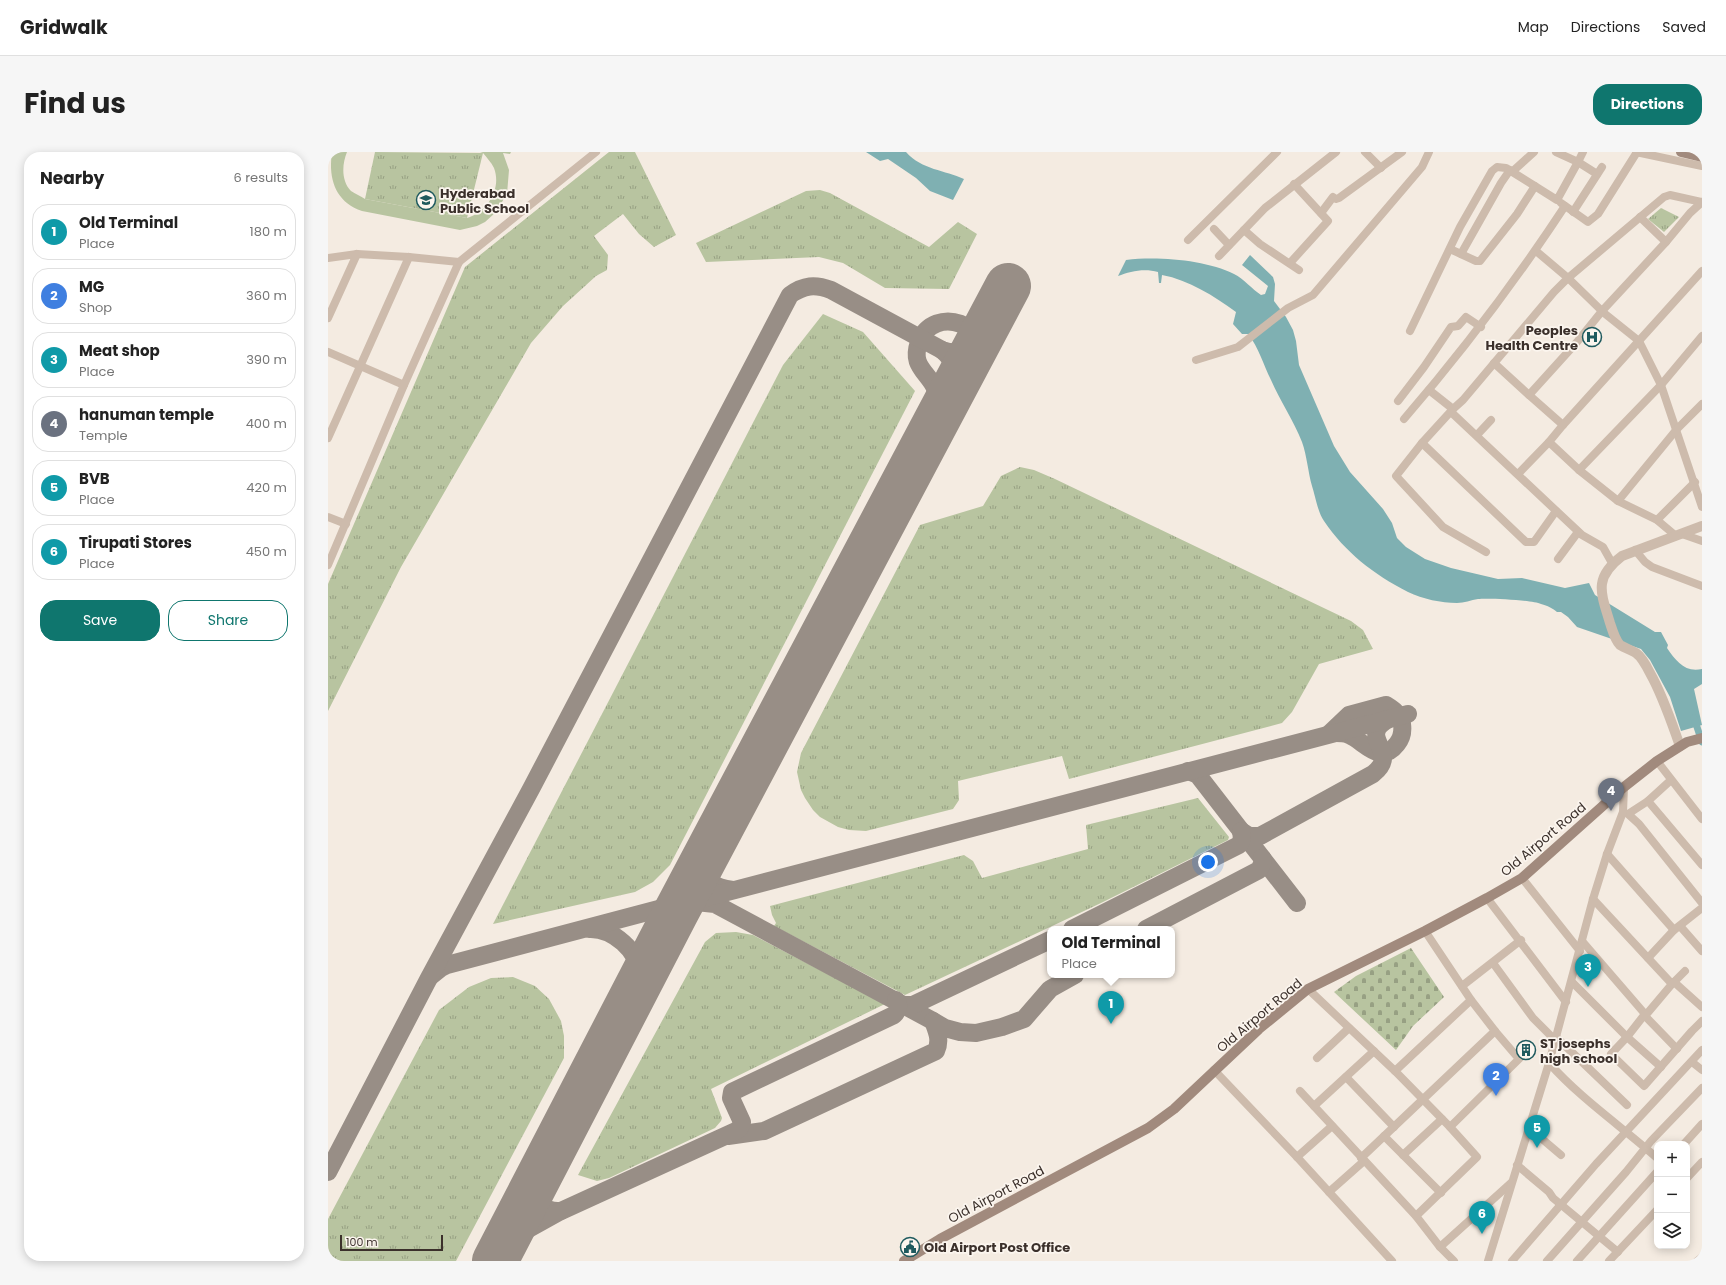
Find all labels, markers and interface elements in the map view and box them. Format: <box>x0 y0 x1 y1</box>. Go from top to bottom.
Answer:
text: Gridwalk <box>20 14 108 41</box>
text: Map <box>1518 17 1549 37</box>
text: Directions <box>1571 17 1640 37</box>
text: Saved <box>1662 17 1706 37</box>
text: Find us <box>24 84 126 123</box>
button: Directions <box>1593 84 1702 125</box>
text: Nearby <box>40 166 104 190</box>
text: 6 results <box>234 168 288 187</box>
place label: Hyderabad Public School <box>440 184 529 218</box>
school or university icon: Hyderabad Public School <box>415 189 437 211</box>
text: Old Terminal <box>79 212 178 233</box>
text: 1 <box>52 222 56 241</box>
text: 180 m <box>250 222 287 241</box>
text: Place <box>79 234 114 253</box>
text: MG <box>79 276 104 297</box>
text: 2 <box>50 286 58 305</box>
text: 360 m <box>246 286 287 305</box>
text: Shop <box>79 298 112 317</box>
place label: Peoples Health Centre <box>1486 321 1578 355</box>
hospital icon: Peoples Health Centre <box>1581 326 1603 348</box>
text: Meat shop <box>79 340 160 361</box>
text: 3 <box>50 350 58 369</box>
text: 390 m <box>246 350 287 369</box>
text: Place <box>79 362 114 381</box>
text: hanuman temple <box>79 404 214 425</box>
text: 4 <box>50 414 58 433</box>
text: 400 m <box>246 414 287 433</box>
text: Temple <box>79 426 128 445</box>
text: BVB <box>79 468 110 489</box>
text: 5 <box>50 478 58 497</box>
text: 420 m <box>246 478 287 497</box>
text: Place <box>79 490 114 509</box>
text: Tirupati Stores <box>79 532 192 553</box>
text: 6 <box>50 542 58 561</box>
text: 450 m <box>246 542 287 561</box>
text: Place <box>79 554 114 573</box>
button: Save <box>40 600 160 641</box>
button: Share <box>168 600 288 641</box>
pin: 4 <box>1598 778 1624 811</box>
street label: Old Airport Road <box>1496 798 1590 881</box>
your location <box>1198 852 1218 872</box>
popup <box>1047 926 1175 978</box>
text: Old Terminal <box>1061 932 1161 953</box>
text: Place <box>1061 954 1097 973</box>
pin: 3 <box>1575 954 1601 987</box>
street label: Old Airport Road <box>1212 974 1306 1057</box>
pin: 1 <box>1098 991 1124 1024</box>
place label: ST josephs high school <box>1540 1034 1617 1068</box>
building icon: ST josephs high school <box>1515 1039 1537 1061</box>
pin: 2 <box>1483 1063 1509 1096</box>
pin: 5 <box>1524 1115 1550 1148</box>
map controls <box>1654 1141 1690 1249</box>
button: + <box>1654 1141 1690 1177</box>
street label: Old Airport Road <box>945 1161 1048 1228</box>
button: − <box>1654 1177 1690 1213</box>
pin: 6 <box>1469 1201 1495 1234</box>
button: layers <box>1654 1213 1690 1249</box>
scale bar <box>340 1233 443 1252</box>
text: 100 m <box>346 1234 378 1250</box>
public building icon: Old Airport Post Office <box>899 1236 921 1258</box>
place label: Old Airport Post Office <box>924 1238 1070 1257</box>

